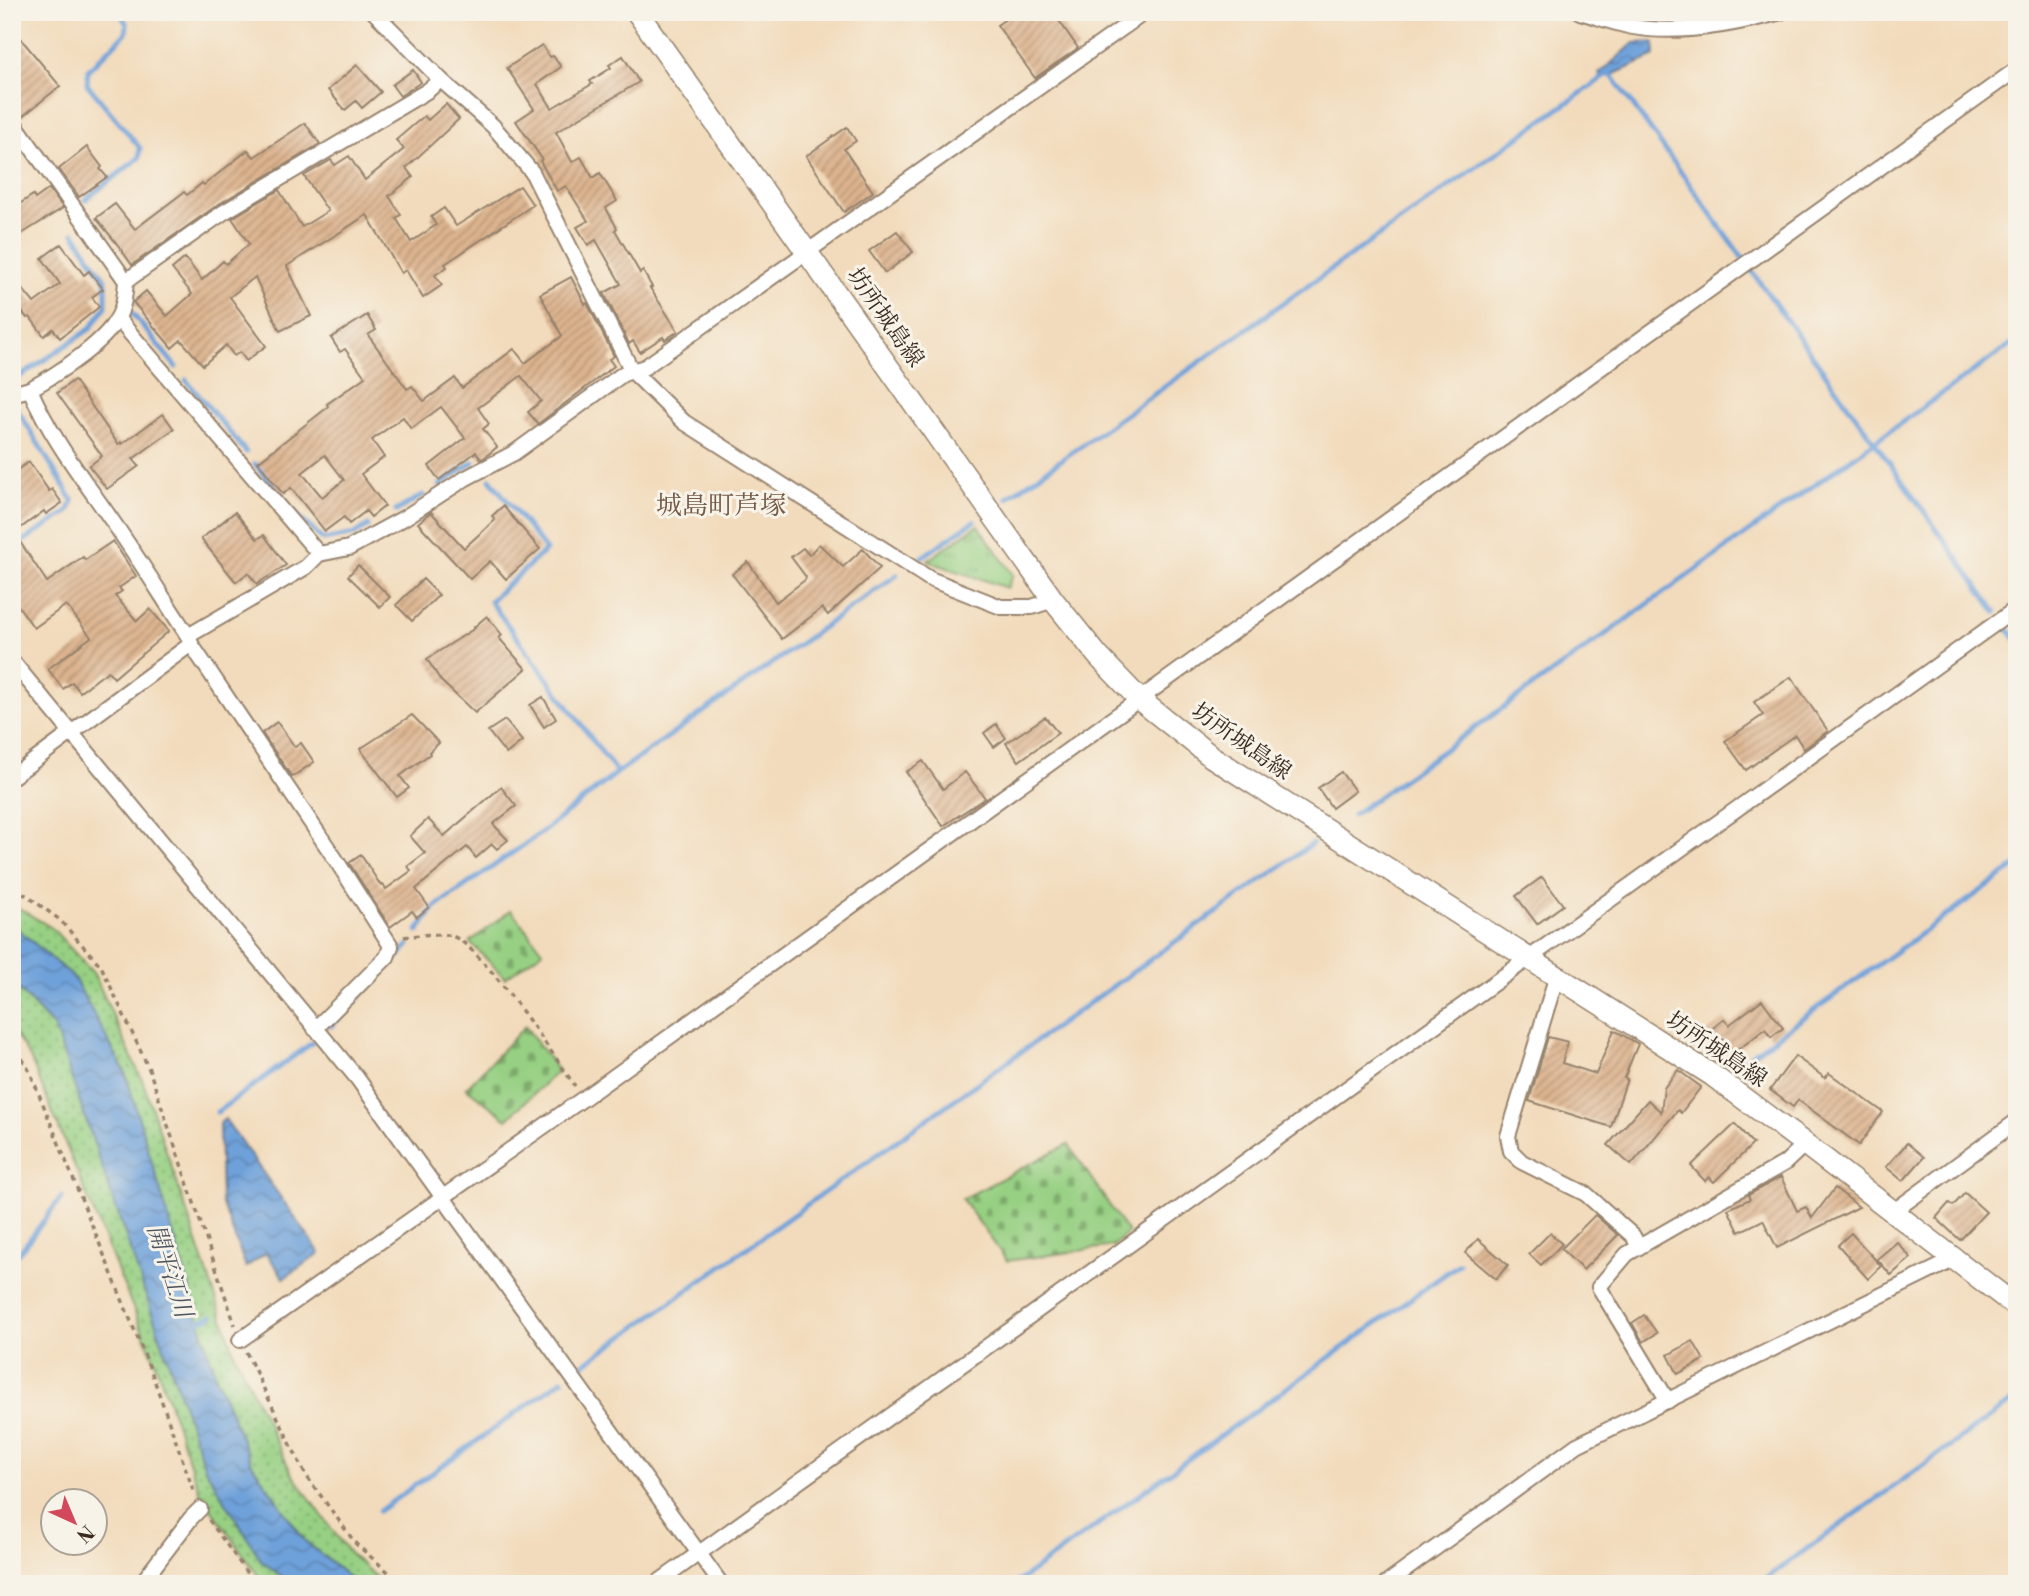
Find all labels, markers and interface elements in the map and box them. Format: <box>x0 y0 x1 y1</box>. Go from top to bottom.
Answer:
street label: 坊所城島線 <box>841 262 930 373</box>
district label: 城島町芦塚 <box>656 490 786 522</box>
street label: 坊所城島線 <box>1186 697 1297 786</box>
street label: 坊所城島線 <box>1661 1006 1772 1094</box>
water label: 開平江川 <box>140 1221 199 1324</box>
north arrow <box>38 1488 108 1558</box>
text: N <box>71 1520 99 1547</box>

